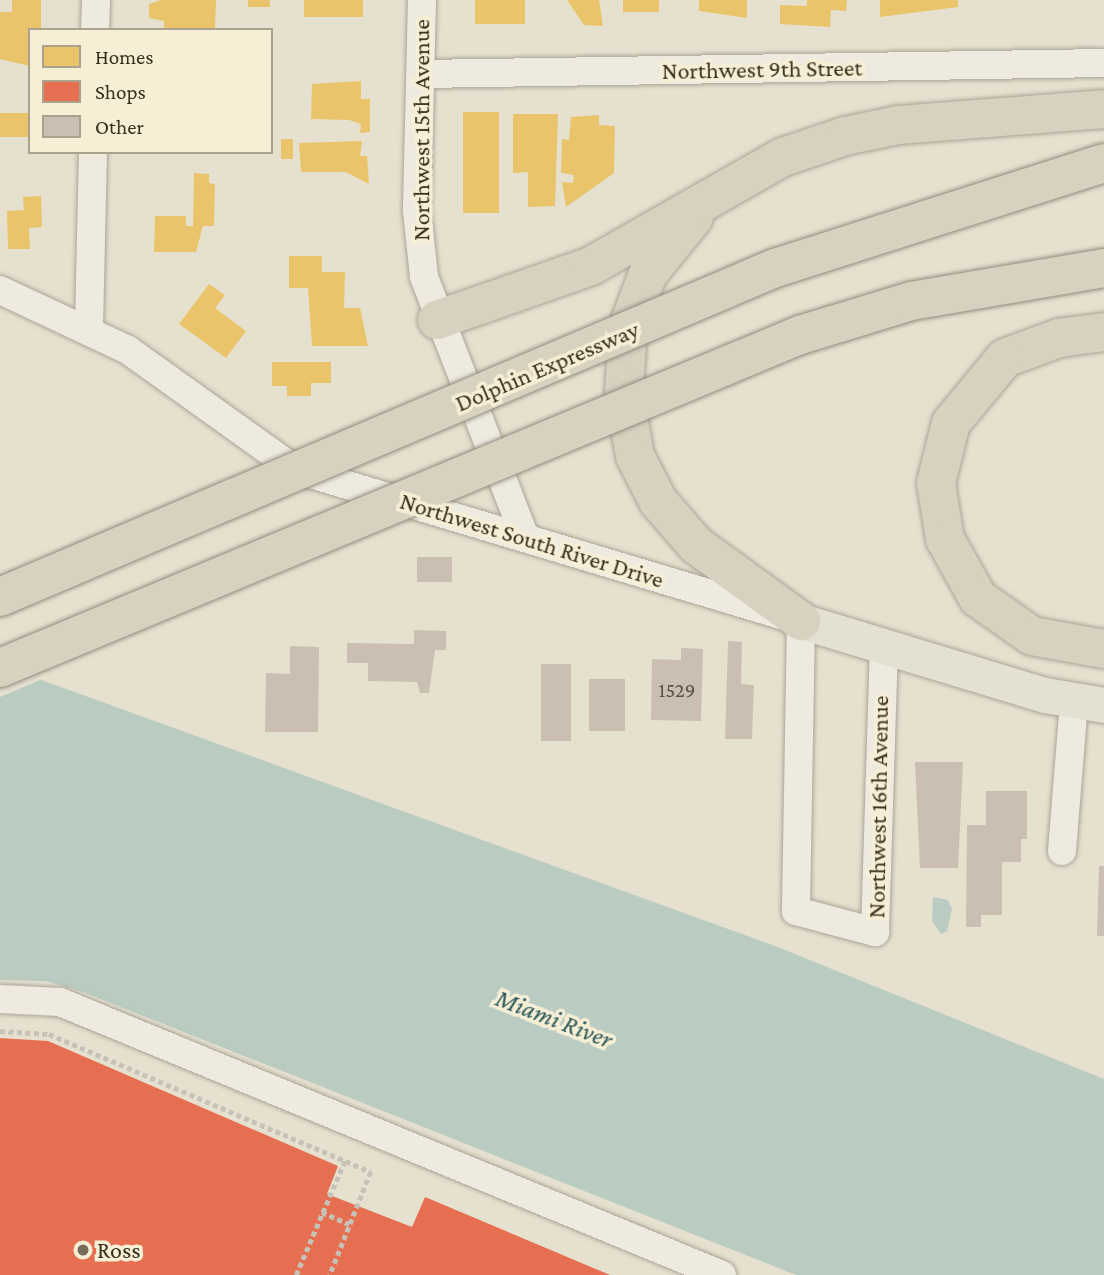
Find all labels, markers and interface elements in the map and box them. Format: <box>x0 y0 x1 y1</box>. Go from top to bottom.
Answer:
street label: Northwest 15th Avenue <box>407 19 435 241</box>
legend <box>28 28 273 154</box>
text: Homes <box>95 45 154 69</box>
street label: Northwest 9th Street <box>662 53 862 85</box>
text: Shops <box>95 80 146 104</box>
text: Other <box>95 115 144 139</box>
street label: Dolphin Expressway <box>451 314 643 418</box>
street label: Northwest South River Drive <box>397 486 667 594</box>
house number: 1529 <box>658 677 696 703</box>
street label: Northwest 16th Avenue <box>862 695 894 919</box>
water label: Miami River <box>491 982 617 1056</box>
place label: Ross <box>97 1236 141 1264</box>
marker: Ross <box>75 1242 91 1258</box>

